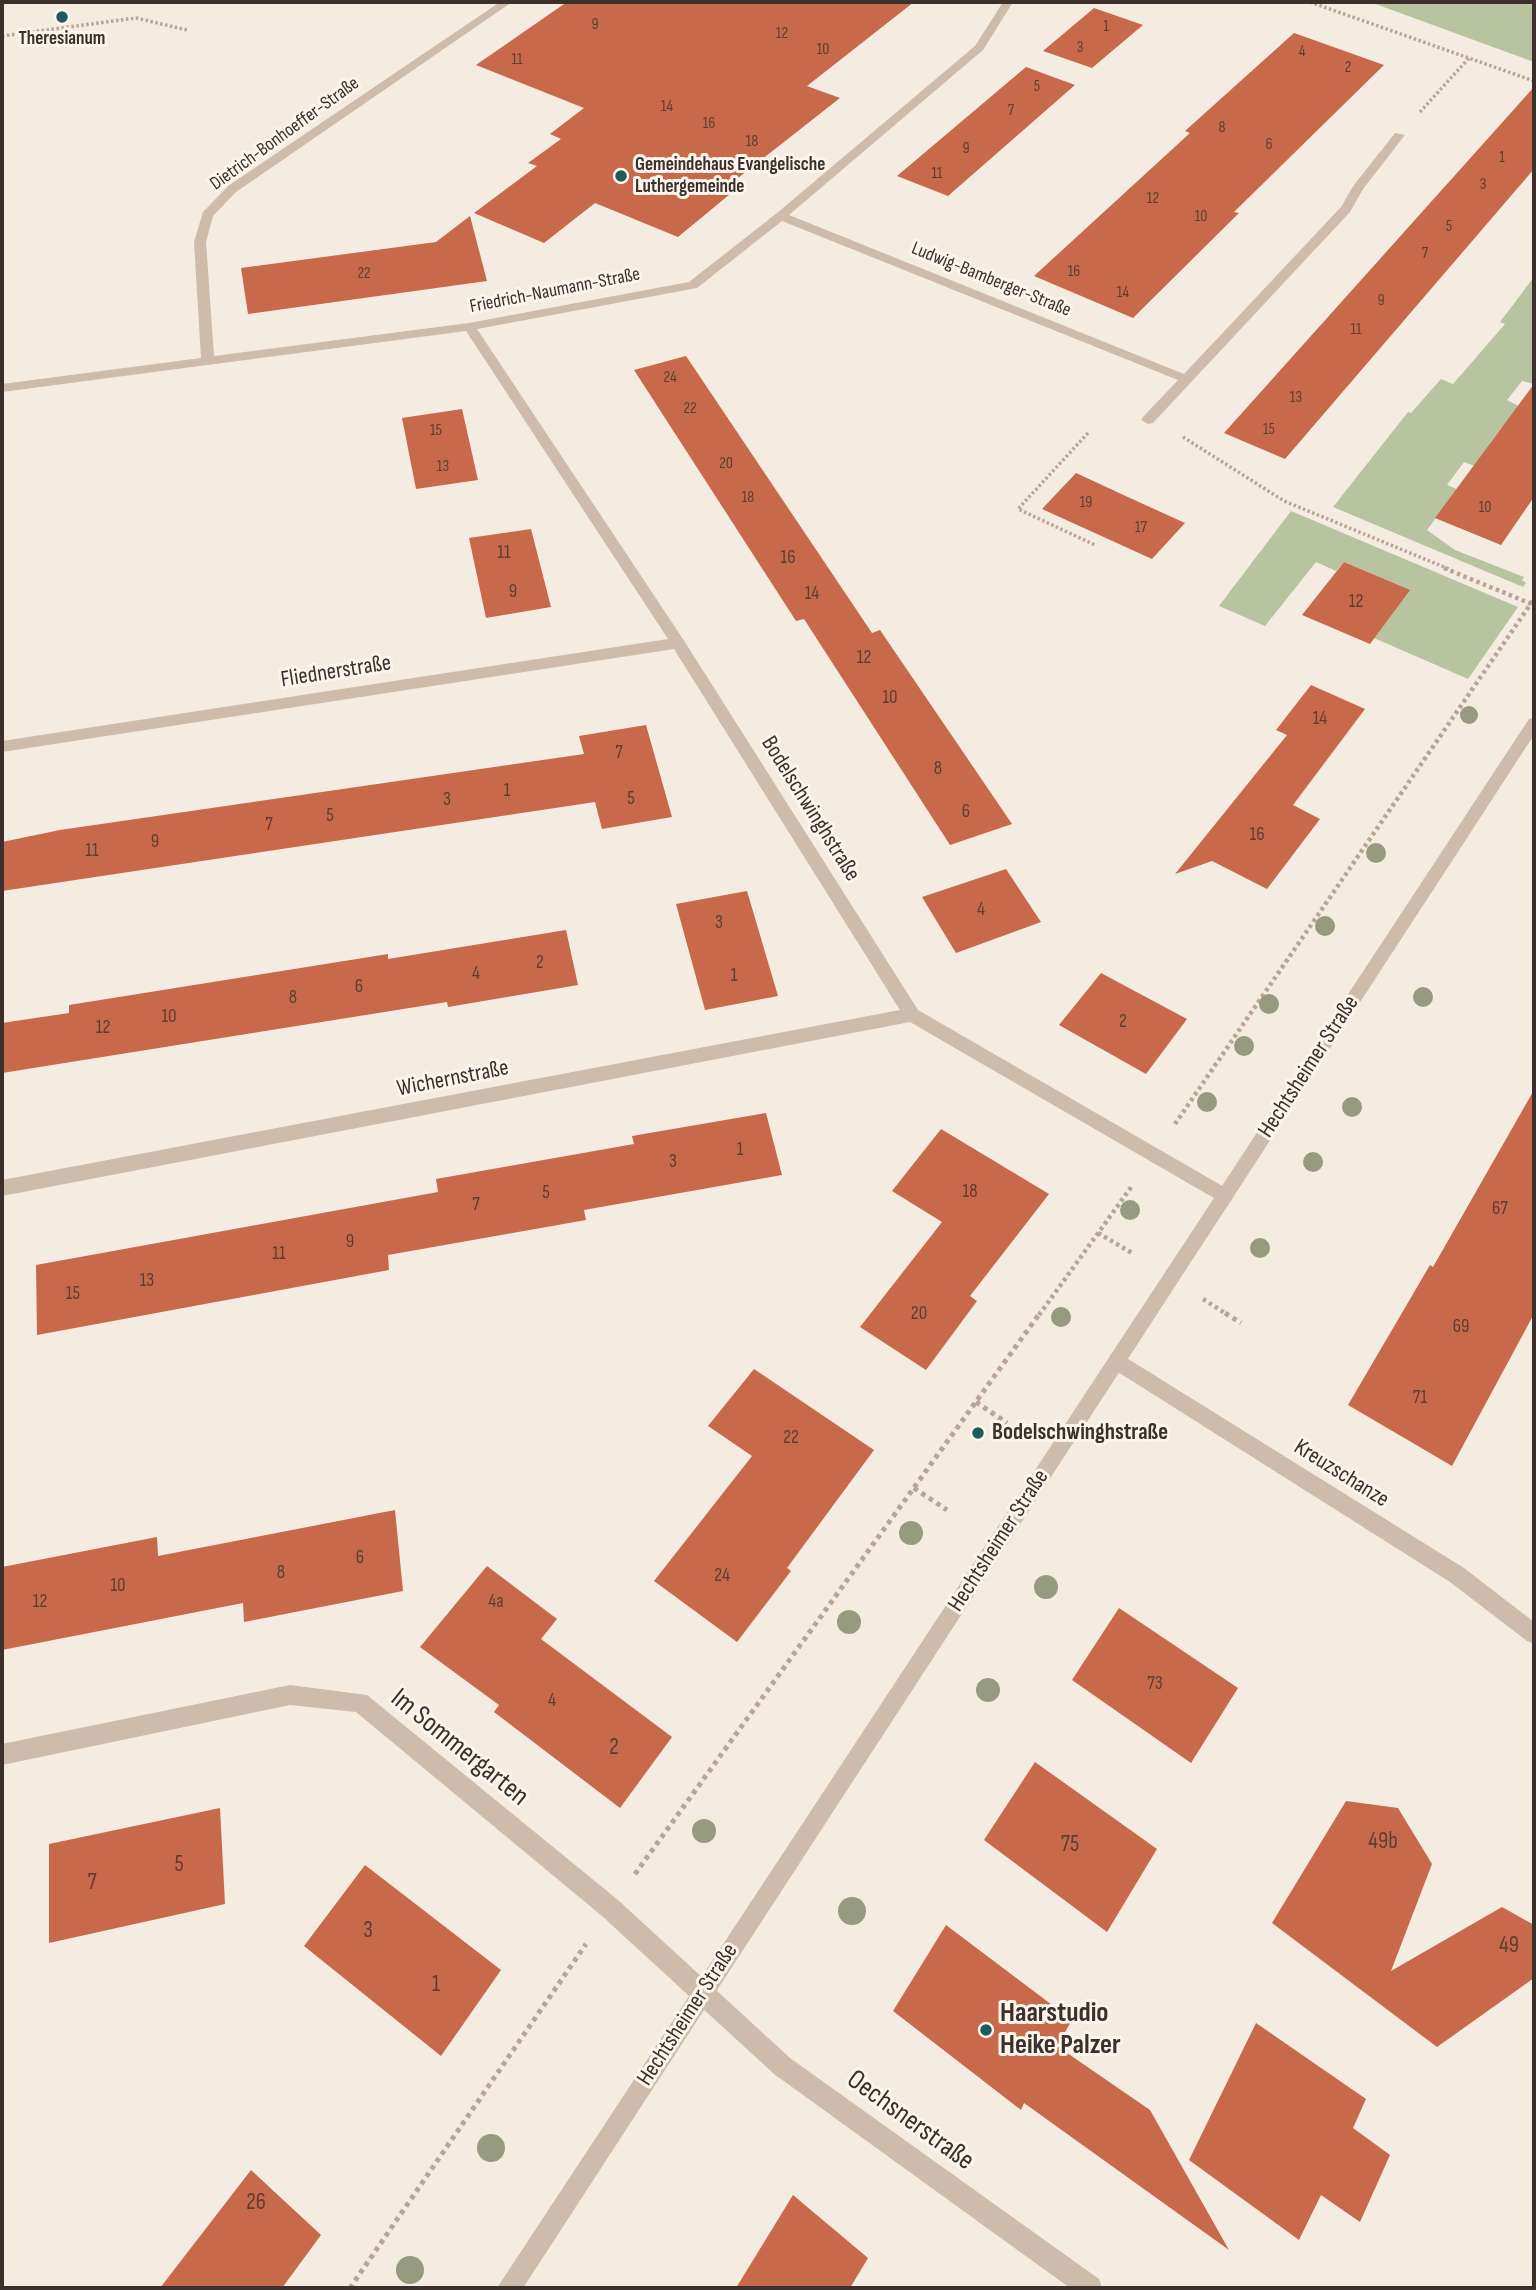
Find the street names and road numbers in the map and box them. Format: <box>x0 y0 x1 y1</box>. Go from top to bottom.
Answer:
street label: Dietrich-Bonhoeffer-Straße <box>206 72 364 196</box>
street label: Ludwig-Bamberger-Straße <box>908 238 1074 322</box>
street label: Friedrich-Naumann-Straße <box>468 263 642 319</box>
street label: Fliednerstraße <box>279 650 393 694</box>
street label: Bodelschwinghstraße <box>754 732 866 886</box>
street label: Hechtsheimer Straße <box>1253 991 1365 1143</box>
street label: Wichernstraße <box>395 1055 511 1103</box>
street label: Kreuzschanze <box>1288 1434 1394 1514</box>
street label: Hechtsheimer Straße <box>943 1465 1055 1617</box>
street label: Im Sommergarten <box>383 1682 535 1814</box>
street label: Hechtsheimer Straße <box>632 1939 744 2091</box>
street label: Oechsnerstraße <box>840 2064 980 2178</box>

